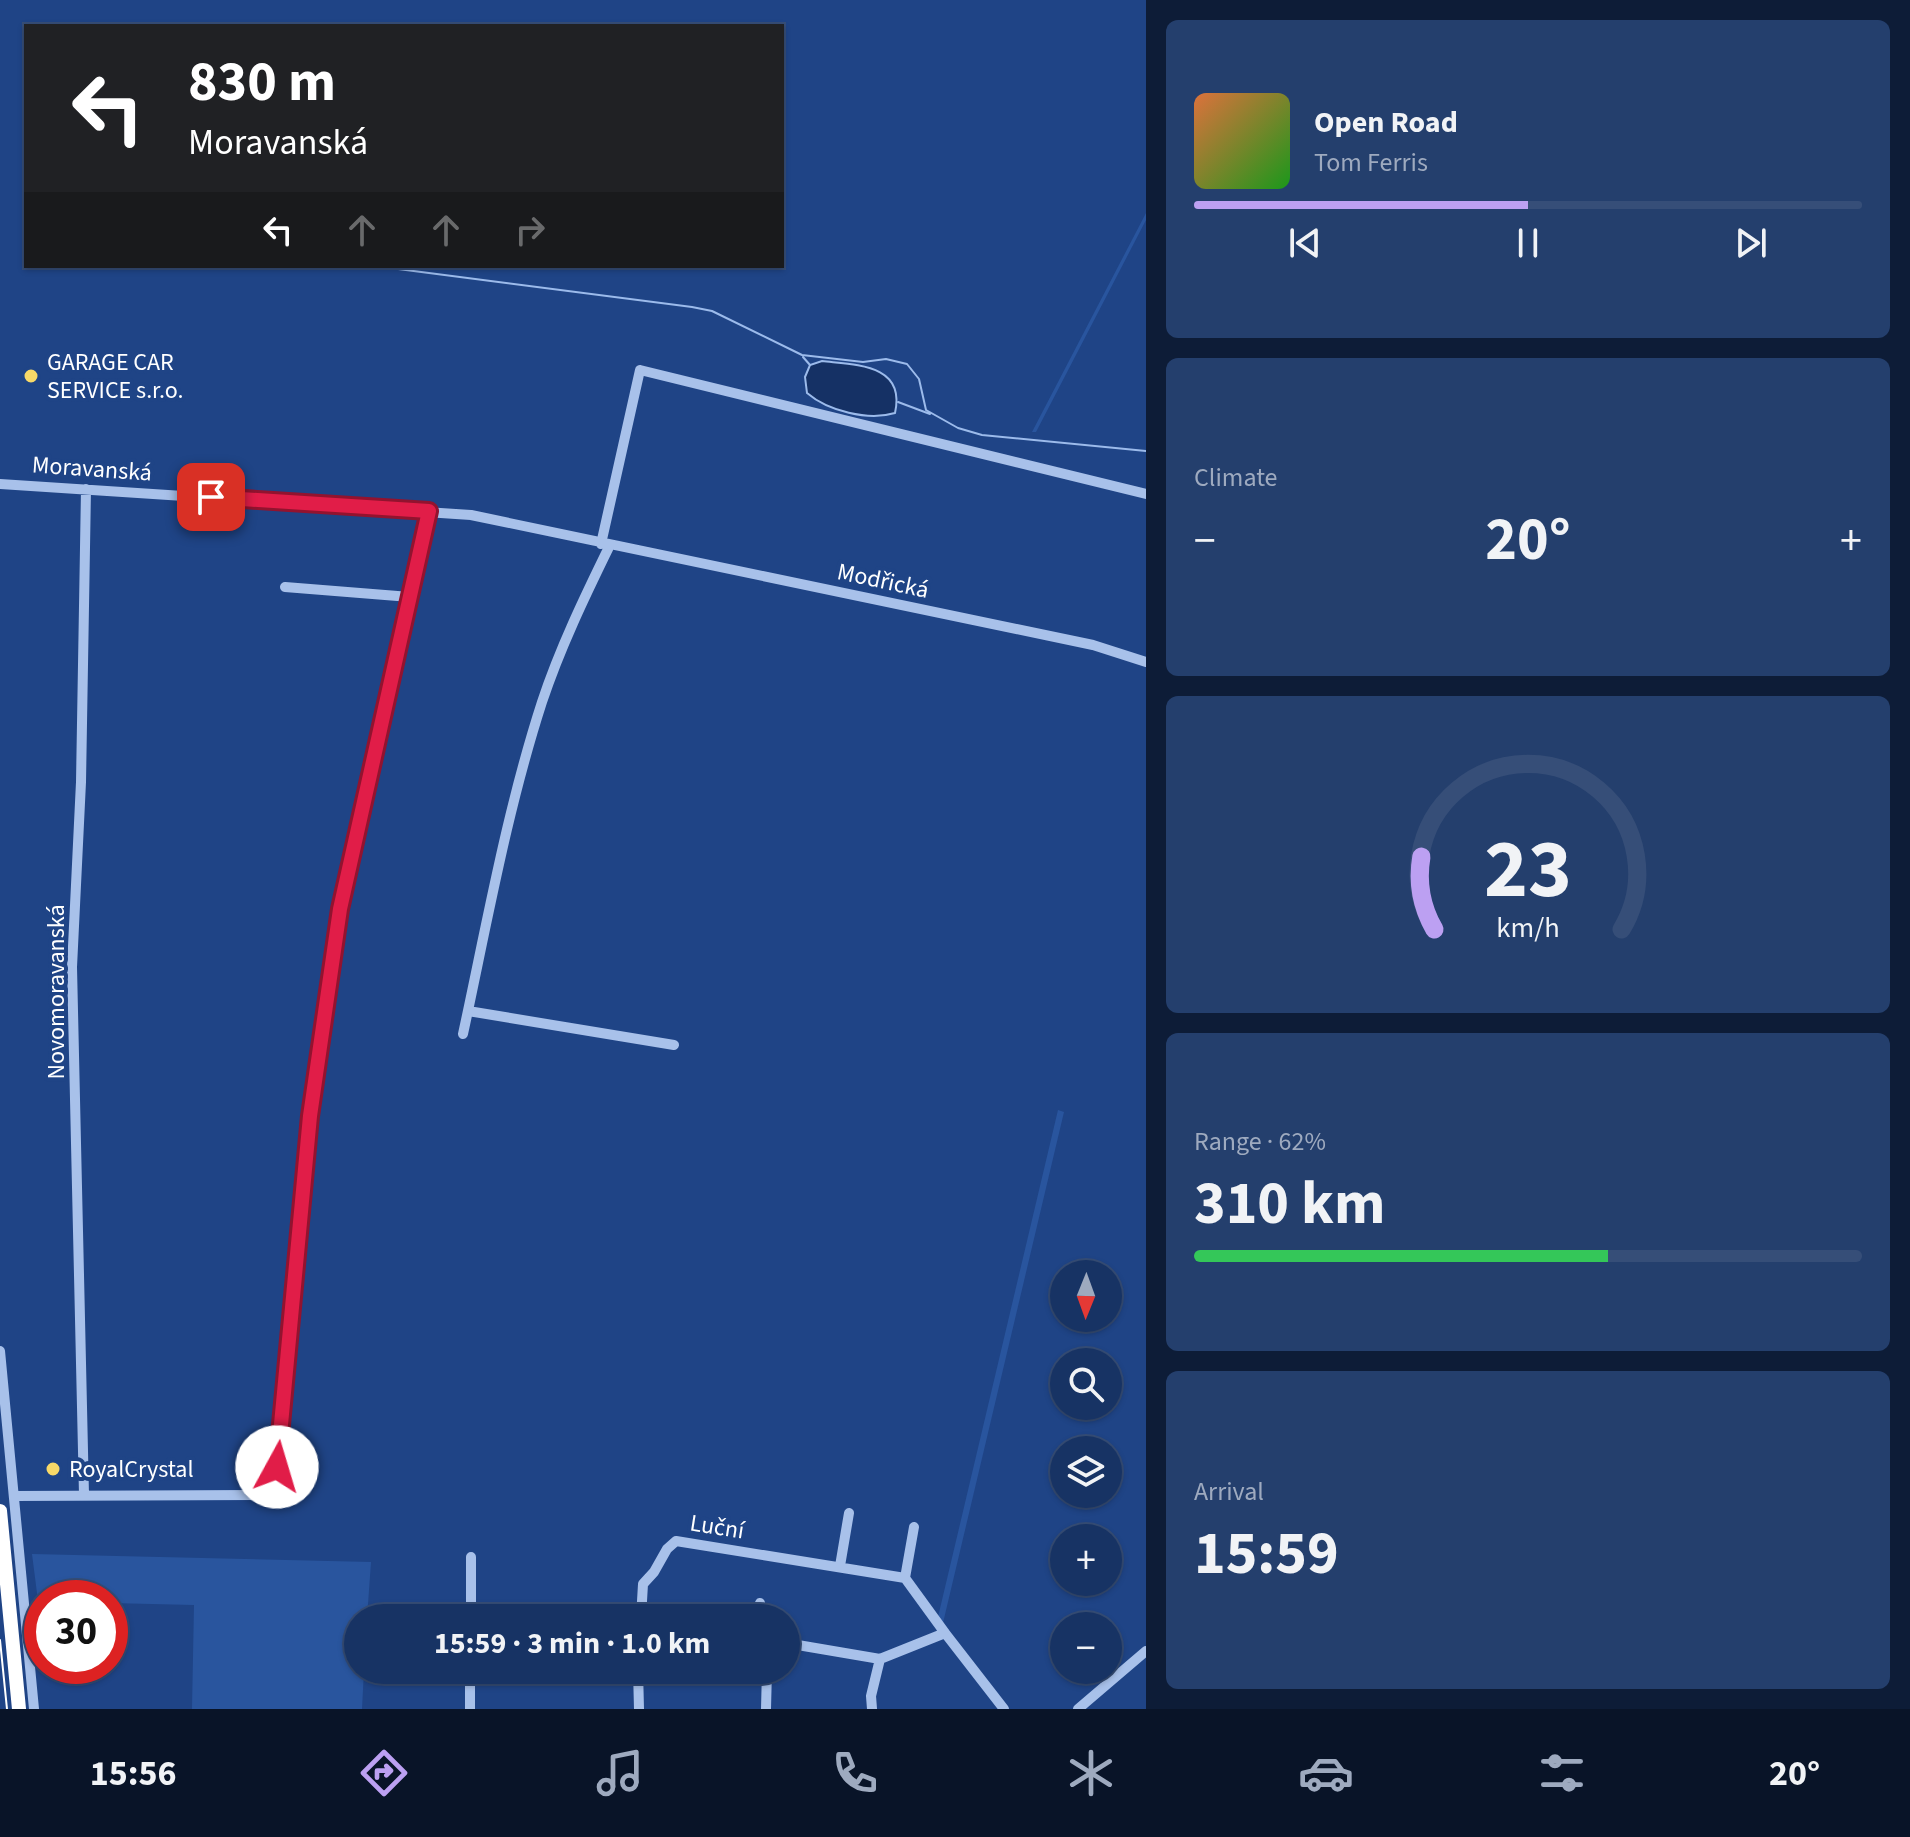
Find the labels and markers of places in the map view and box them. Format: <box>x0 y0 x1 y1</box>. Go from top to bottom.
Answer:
place label: GARAGE CAR SERVICE s.r.o. <box>47 345 184 408</box>
marker: GARAGE CAR SERVICE s.r.o. <box>22 367 40 385</box>
pin <box>177 463 245 531</box>
place label: RoyalCrystal <box>69 1452 194 1487</box>
marker: RoyalCrystal <box>44 1460 62 1478</box>

